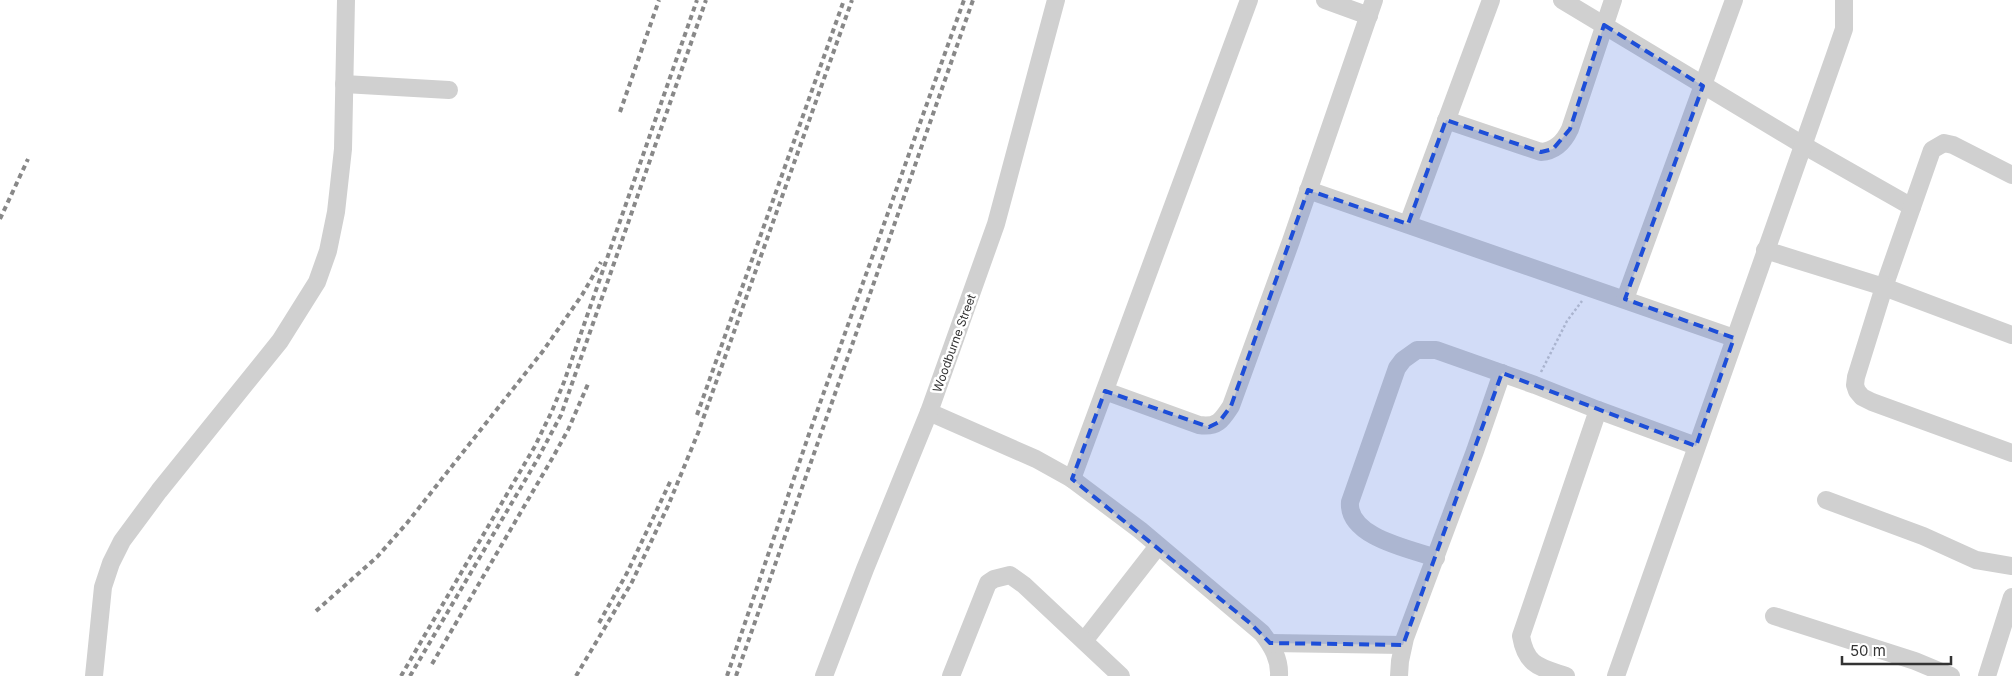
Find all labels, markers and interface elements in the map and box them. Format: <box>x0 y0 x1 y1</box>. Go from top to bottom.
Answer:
street label: Woodburne Street <box>929 292 979 394</box>
scale bar <box>1842 634 1951 666</box>
text: 50 m <box>1850 641 1886 660</box>

